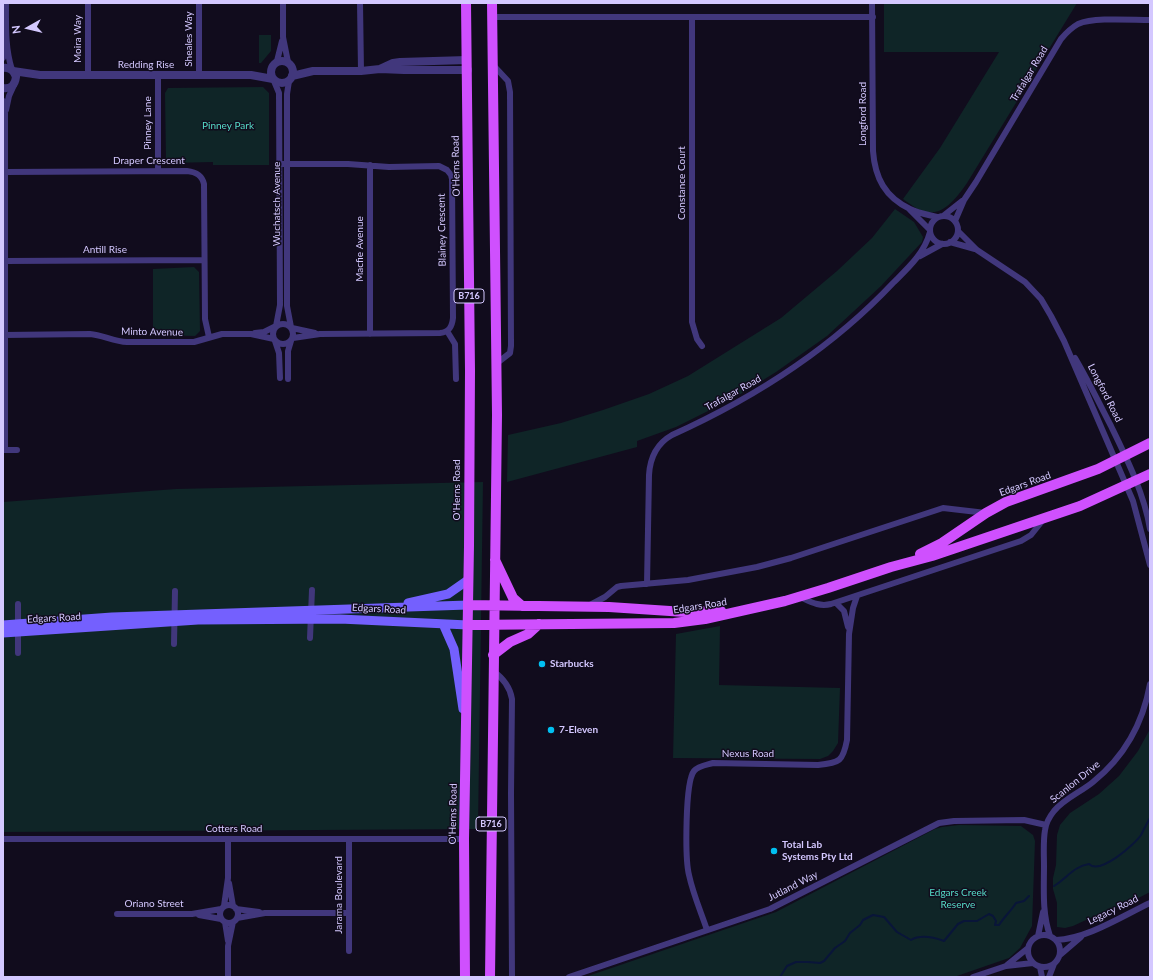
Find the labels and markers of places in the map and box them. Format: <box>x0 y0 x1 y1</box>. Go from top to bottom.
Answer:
place label: Starbucks <box>550 658 594 670</box>
marker: Starbucks <box>537 659 547 669</box>
place label: 7-Eleven <box>559 724 598 736</box>
marker: 7-Eleven <box>546 725 556 735</box>
place label: Total Lab Systems Pty Ltd <box>782 839 853 862</box>
marker: Total Lab Systems Pty Ltd <box>769 846 779 856</box>

